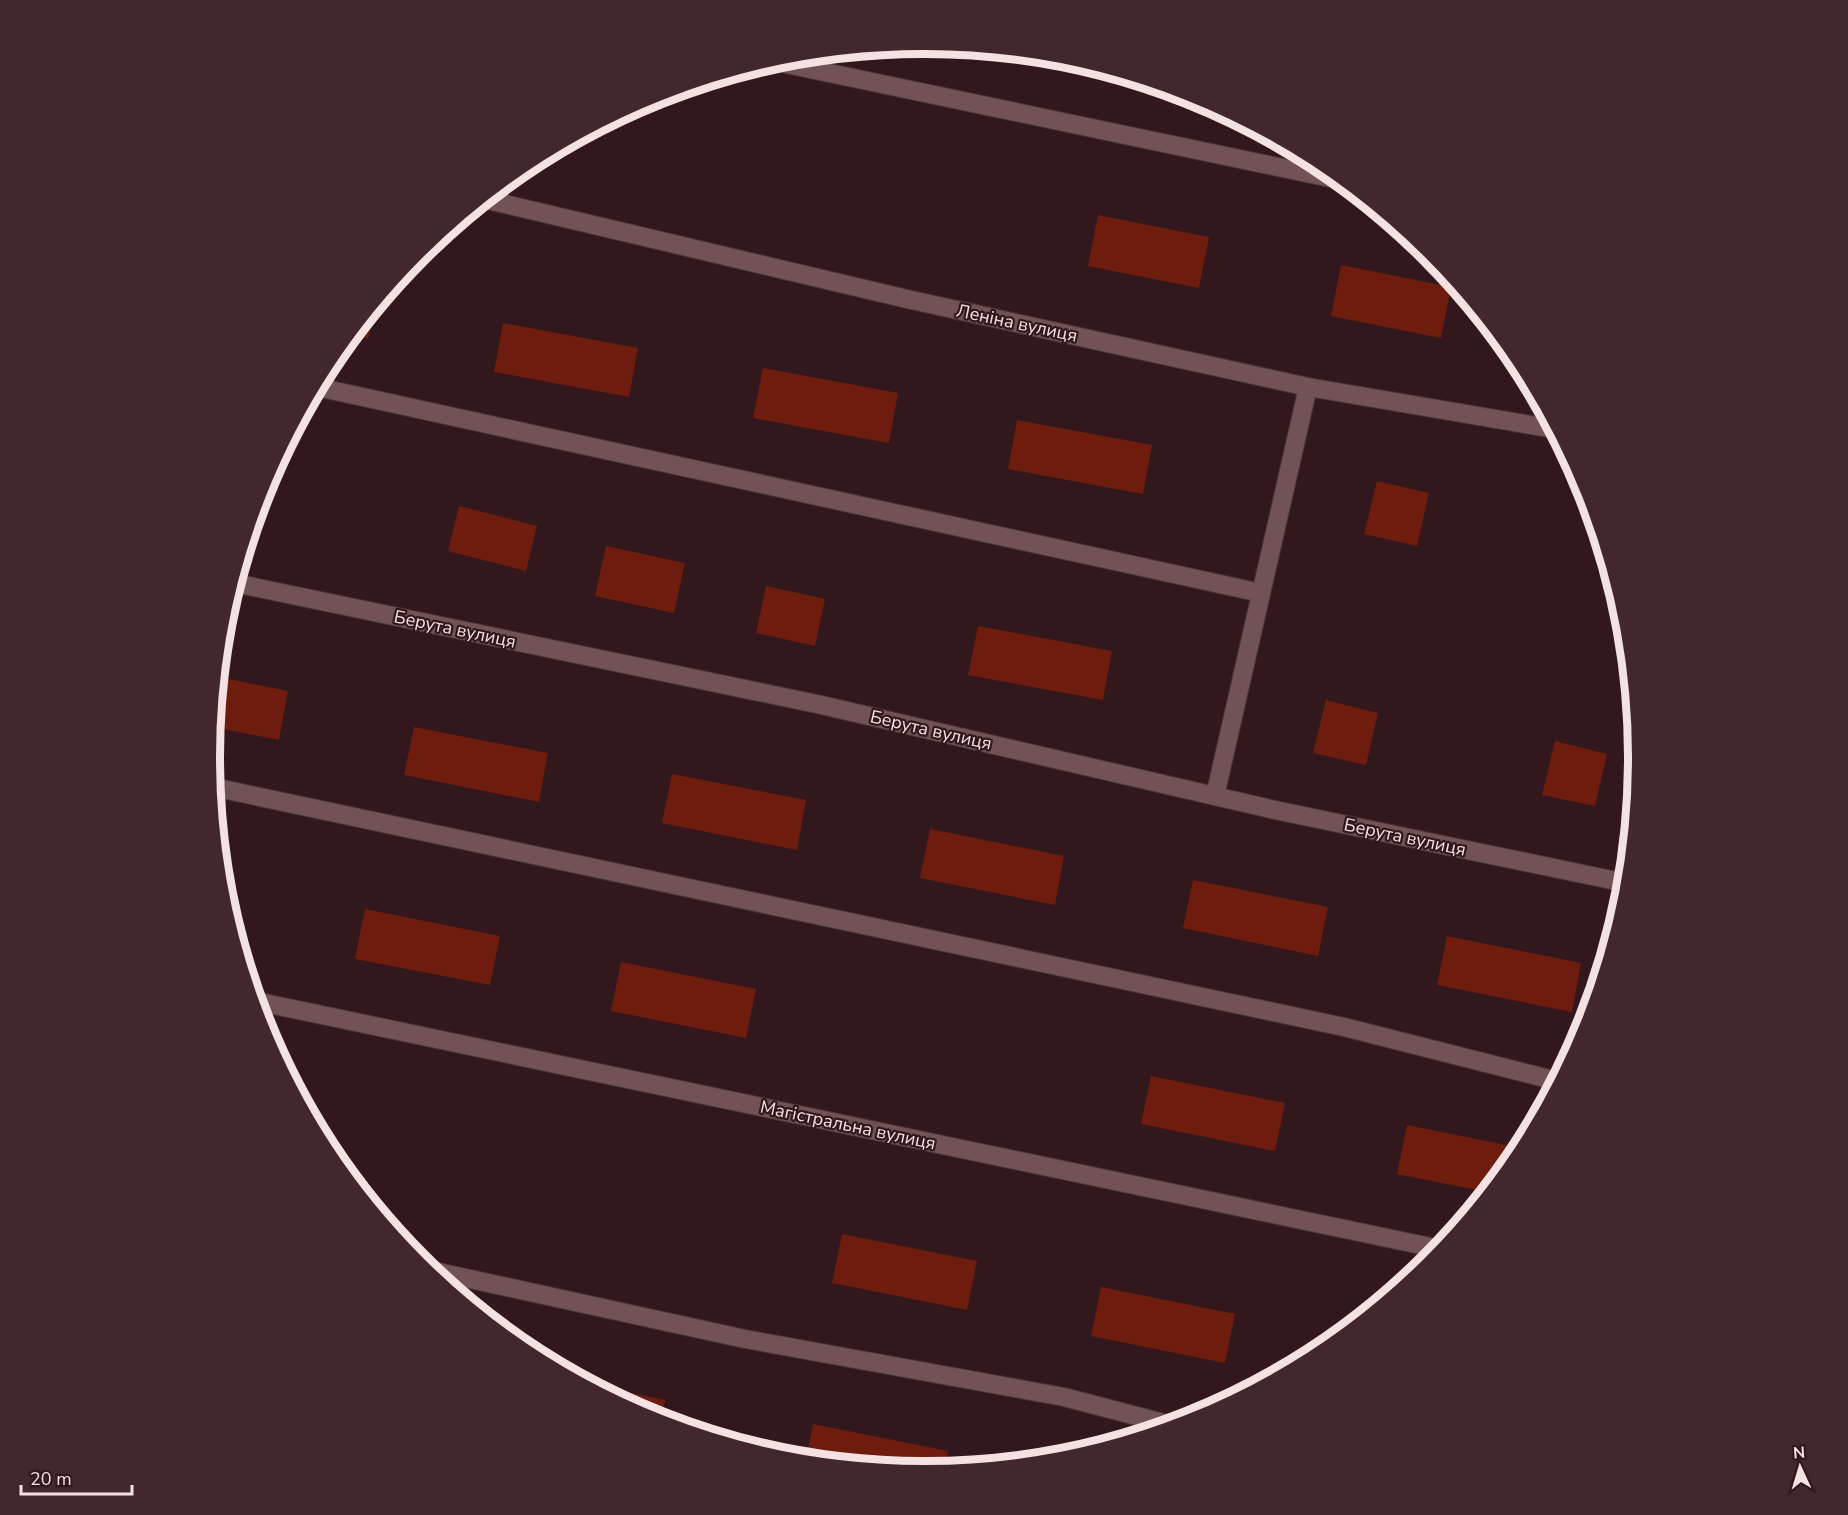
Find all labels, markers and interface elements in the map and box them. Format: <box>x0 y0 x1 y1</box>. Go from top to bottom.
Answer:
street label: Леніна вулиця <box>954 298 1080 348</box>
street label: Берута вулиця <box>392 604 518 654</box>
street label: Берута вулиця <box>868 704 994 756</box>
street label: Берута вулиця <box>1342 812 1468 862</box>
street label: Магістральна вулиця <box>758 1095 938 1155</box>
north arrow <box>1770 1437 1830 1497</box>
text: N <box>1792 1442 1806 1464</box>
scale bar <box>21 1458 132 1496</box>
text: 20 m <box>30 1467 72 1491</box>

